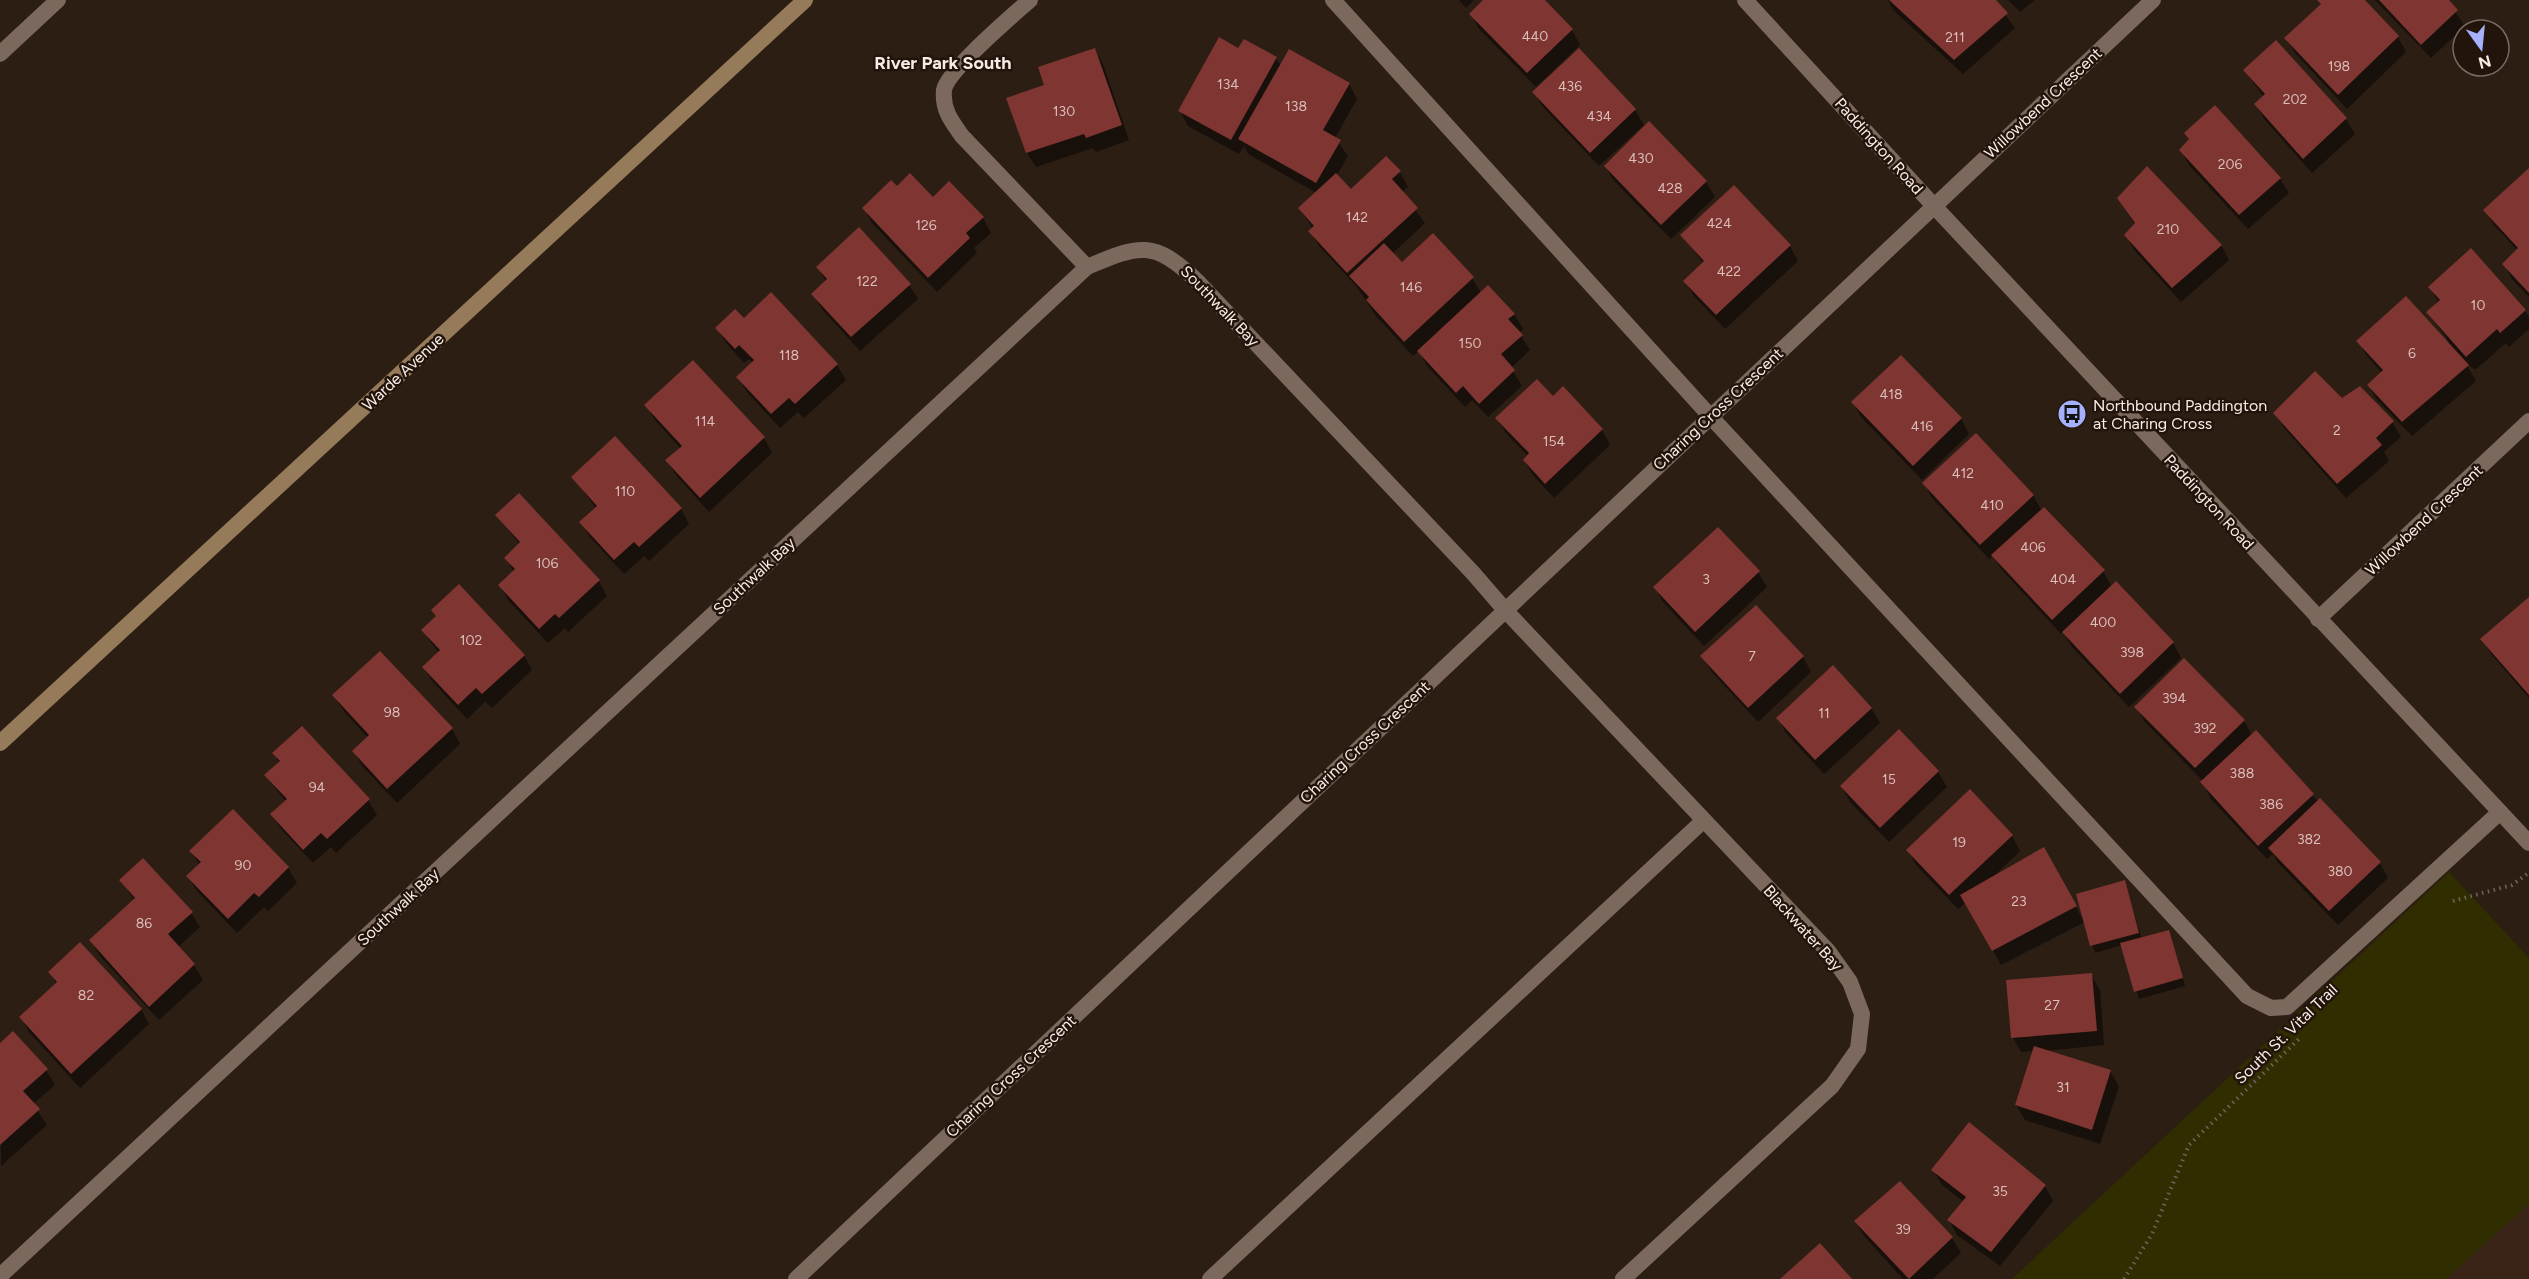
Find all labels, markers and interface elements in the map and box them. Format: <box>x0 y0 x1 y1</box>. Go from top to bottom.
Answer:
north arrow <box>2451 18 2511 78</box>
house number: 440 <box>1522 28 1548 45</box>
house number: 211 <box>1945 29 1965 46</box>
street label: Willowbend Crescent <box>1980 44 2106 162</box>
text: N <box>2476 51 2493 73</box>
district label: River Park South <box>874 52 1012 74</box>
house number: 198 <box>2328 58 2350 75</box>
house number: 134 <box>1217 76 1239 93</box>
house number: 436 <box>1558 78 1582 95</box>
house number: 202 <box>2283 91 2307 108</box>
street label: Paddington Road <box>1831 94 1927 198</box>
house number: 138 <box>1285 98 1307 115</box>
house number: 130 <box>1053 103 1075 120</box>
house number: 434 <box>1586 108 1612 125</box>
house number: 430 <box>1628 150 1654 167</box>
house number: 206 <box>2218 156 2242 173</box>
house number: 428 <box>1657 180 1683 197</box>
house number: 142 <box>1346 209 1368 226</box>
house number: 424 <box>1706 215 1732 232</box>
house number: 126 <box>915 217 937 234</box>
house number: 210 <box>2157 221 2179 238</box>
street label: Southwalk Bay <box>1177 262 1264 351</box>
house number: 422 <box>1717 263 1741 280</box>
house number: 122 <box>856 273 878 290</box>
house number: 146 <box>1400 279 1422 296</box>
house number: 10 <box>2471 297 2485 314</box>
street label: Warde Avenue <box>358 329 448 415</box>
house number: 150 <box>1459 335 1481 352</box>
street label: Charing Cross Crescent <box>1649 344 1787 474</box>
house number: 6 <box>2408 345 2416 362</box>
house number: 118 <box>779 347 799 364</box>
house number: 418 <box>1879 386 1903 403</box>
place label: Northbound Paddington at Charing Cross <box>2093 396 2267 433</box>
bus stop icon: Northbound Paddington at Charing Cross <box>2056 398 2088 430</box>
house number: 114 <box>695 413 715 430</box>
house number: 416 <box>1911 418 1933 435</box>
house number: 2 <box>2333 422 2341 439</box>
house number: 154 <box>1543 433 1566 450</box>
street label: Paddington Road <box>2160 451 2258 553</box>
street label: Willowbend Crescent <box>2361 461 2487 579</box>
house number: 412 <box>1952 465 1974 482</box>
house number: 110 <box>615 483 635 500</box>
house number: 410 <box>1980 497 2004 514</box>
street label: Southwalk Bay <box>709 533 799 619</box>
house number: 406 <box>2020 539 2046 556</box>
house number: 106 <box>536 555 558 572</box>
house number: 3 <box>1702 571 1710 588</box>
house number: 404 <box>2050 571 2076 588</box>
house number: 400 <box>2090 614 2116 631</box>
house number: 102 <box>460 632 482 649</box>
house number: 398 <box>2120 644 2144 661</box>
house number: 7 <box>1748 648 1756 665</box>
street label: Charing Cross Crescent <box>1296 677 1434 807</box>
house number: 394 <box>2162 690 2186 707</box>
house number: 98 <box>384 704 400 721</box>
house number: 11 <box>1818 705 1830 722</box>
house number: 392 <box>2193 720 2217 737</box>
house number: 388 <box>2230 765 2254 782</box>
house number: 15 <box>1882 771 1896 788</box>
house number: 94 <box>309 779 326 796</box>
house number: 386 <box>2259 796 2283 813</box>
house number: 382 <box>2297 831 2321 848</box>
house number: 19 <box>1952 834 1966 851</box>
house number: 90 <box>235 857 251 874</box>
house number: 380 <box>2327 863 2353 880</box>
street label: Southwalk Bay <box>353 864 443 950</box>
street label: Blackwater Bay <box>1760 881 1847 975</box>
house number: 23 <box>2011 893 2027 910</box>
house number: 86 <box>136 915 152 932</box>
street label: South St. Vital Trail <box>2231 980 2341 1088</box>
house number: 82 <box>78 987 94 1004</box>
house number: 27 <box>2044 997 2060 1014</box>
street label: Charing Cross Crescent <box>942 1011 1080 1141</box>
house number: 31 <box>2056 1079 2070 1096</box>
house number: 35 <box>1992 1183 2008 1200</box>
house number: 39 <box>1895 1221 1911 1238</box>

